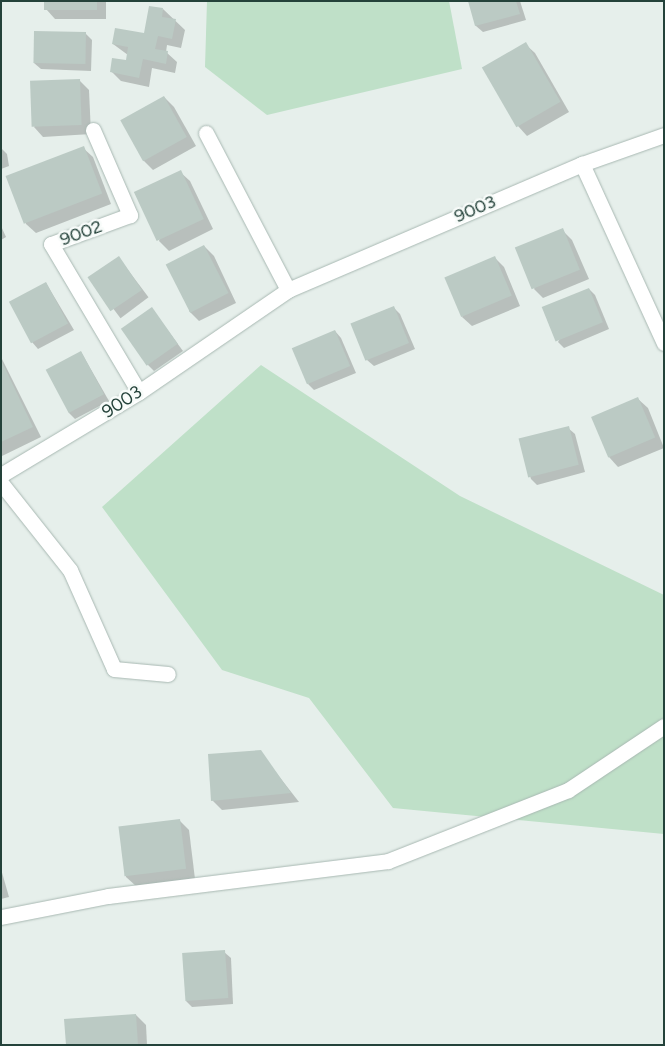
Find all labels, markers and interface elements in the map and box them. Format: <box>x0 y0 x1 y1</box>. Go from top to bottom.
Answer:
street label: 9003 <box>451 191 499 227</box>
street label: 9002 <box>57 215 105 251</box>
street label: 9003 <box>98 381 146 423</box>

